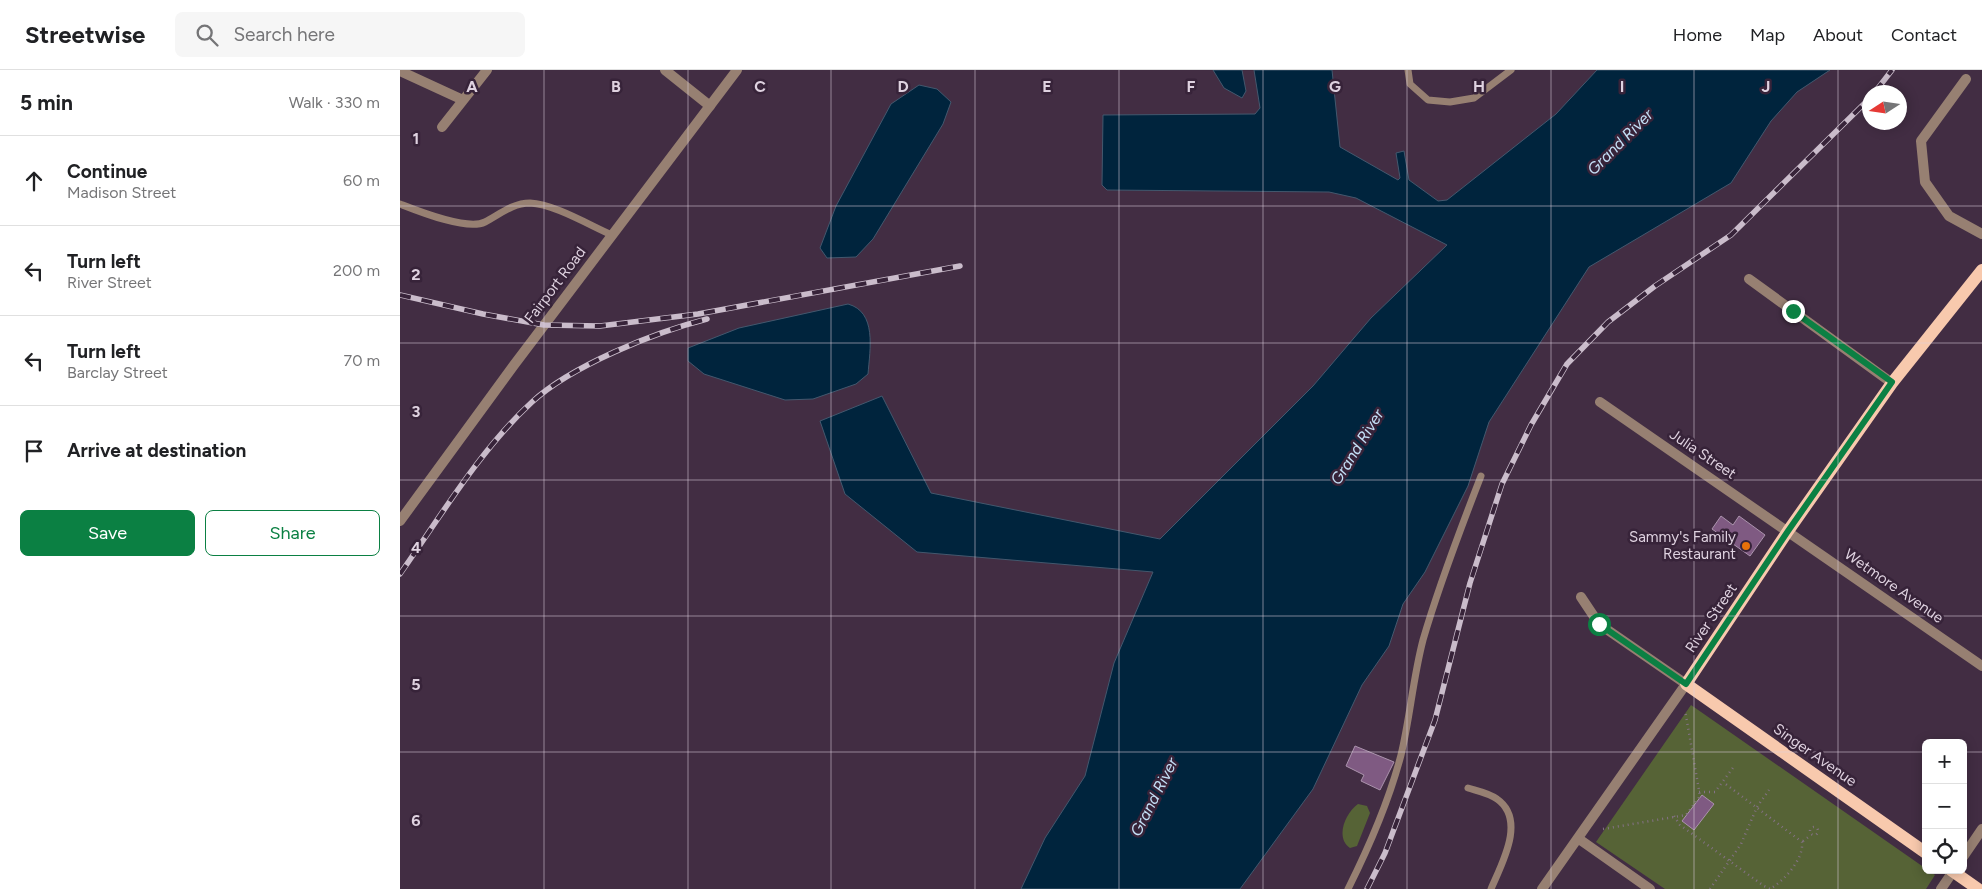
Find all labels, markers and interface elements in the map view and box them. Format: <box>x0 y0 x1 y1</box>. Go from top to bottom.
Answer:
search box <box>175 12 525 57</box>
text: Streetwise <box>25 20 145 49</box>
icon: search <box>193 21 221 49</box>
text: Search here <box>233 23 335 46</box>
text: Home <box>1673 24 1722 46</box>
text: Map <box>1750 24 1785 46</box>
text: About <box>1813 24 1863 46</box>
text: Contact <box>1891 24 1957 46</box>
text: A <box>466 77 478 96</box>
text: B <box>611 77 621 96</box>
text: C <box>754 77 766 96</box>
text: D <box>897 77 909 96</box>
text: E <box>1042 77 1052 96</box>
text: F <box>1187 77 1196 96</box>
text: G <box>1329 77 1341 96</box>
text: H <box>1473 77 1485 96</box>
text: I <box>1620 77 1624 96</box>
text: J <box>1762 77 1770 96</box>
north arrow <box>1862 85 1907 130</box>
text: 5 min <box>20 90 73 115</box>
text: Walk · 330 m <box>289 93 380 112</box>
water label: Grand River <box>1583 105 1657 179</box>
text: 1 <box>413 129 419 148</box>
text: Continue <box>67 160 147 183</box>
icon: ahead <box>20 167 48 195</box>
text: 60 m <box>343 171 380 190</box>
text: Madison Street <box>67 183 176 202</box>
street label: Fairport Road <box>520 243 590 327</box>
text: Turn left <box>67 250 141 273</box>
icon: left <box>20 257 48 285</box>
text: 200 m <box>333 261 380 280</box>
text: 2 <box>411 265 421 284</box>
text: River Street <box>67 273 152 292</box>
route end <box>1782 300 1805 323</box>
text: Turn left <box>67 340 141 363</box>
icon: left <box>20 347 48 375</box>
text: 70 m <box>344 351 380 370</box>
text: Barclay Street <box>67 363 168 382</box>
text: 3 <box>412 402 421 421</box>
water label: Grand River <box>1326 405 1388 488</box>
street label: Julia Street <box>1666 425 1740 483</box>
icon: arrive <box>20 437 48 465</box>
text: Arrive at destination <box>67 439 246 462</box>
button: Save <box>20 510 195 556</box>
button: Share <box>205 510 380 556</box>
place label: Sammy's Family Restaurant <box>1629 528 1736 563</box>
text: 4 <box>411 538 421 557</box>
marker: Sammy's Family Restaurant <box>1740 540 1752 552</box>
street label: Wetmore Avenue <box>1841 545 1947 627</box>
street label: River Street <box>1681 580 1741 656</box>
route start <box>1588 613 1611 636</box>
text: 5 <box>411 675 421 694</box>
street label: Singer Avenue <box>1770 720 1860 790</box>
map controls <box>1922 739 1967 874</box>
button: + <box>1922 739 1967 784</box>
water label: Grand River <box>1126 754 1182 839</box>
button: − <box>1922 784 1967 829</box>
text: 6 <box>411 811 421 830</box>
button: locate <box>1922 829 1967 874</box>

